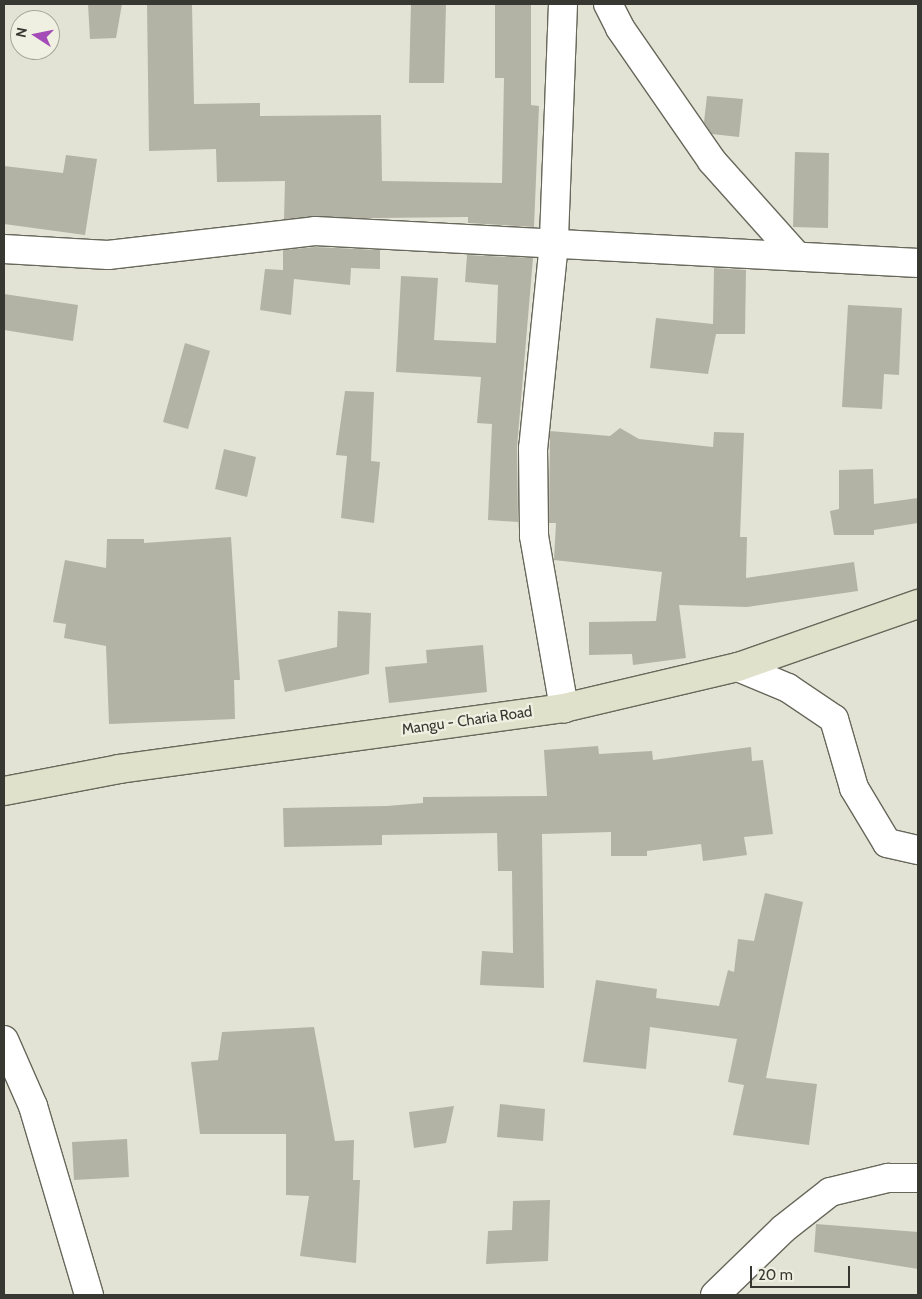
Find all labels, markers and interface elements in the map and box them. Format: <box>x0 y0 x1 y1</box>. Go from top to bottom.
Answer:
north arrow <box>10 10 60 60</box>
text: N <box>11 26 31 39</box>
street label: Mangu - Charia Road <box>401 703 533 739</box>
scale bar <box>752 1256 852 1288</box>
text: 20 m <box>758 1266 793 1284</box>

